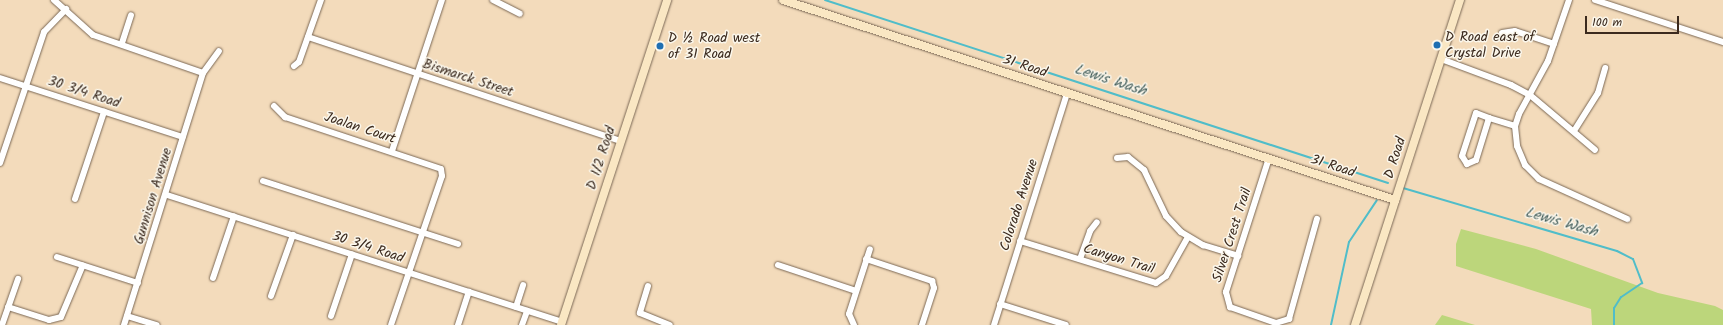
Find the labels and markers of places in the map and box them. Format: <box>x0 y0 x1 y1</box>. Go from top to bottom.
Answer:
place label: D Road east of Crystal Drive <box>1445 29 1535 62</box>
place label: D ½ Road west of 31 Road <box>668 30 760 62</box>
marker: D Road east of Crystal Drive <box>1432 40 1442 50</box>
marker: D ½ Road west of 31 Road <box>655 41 665 51</box>

